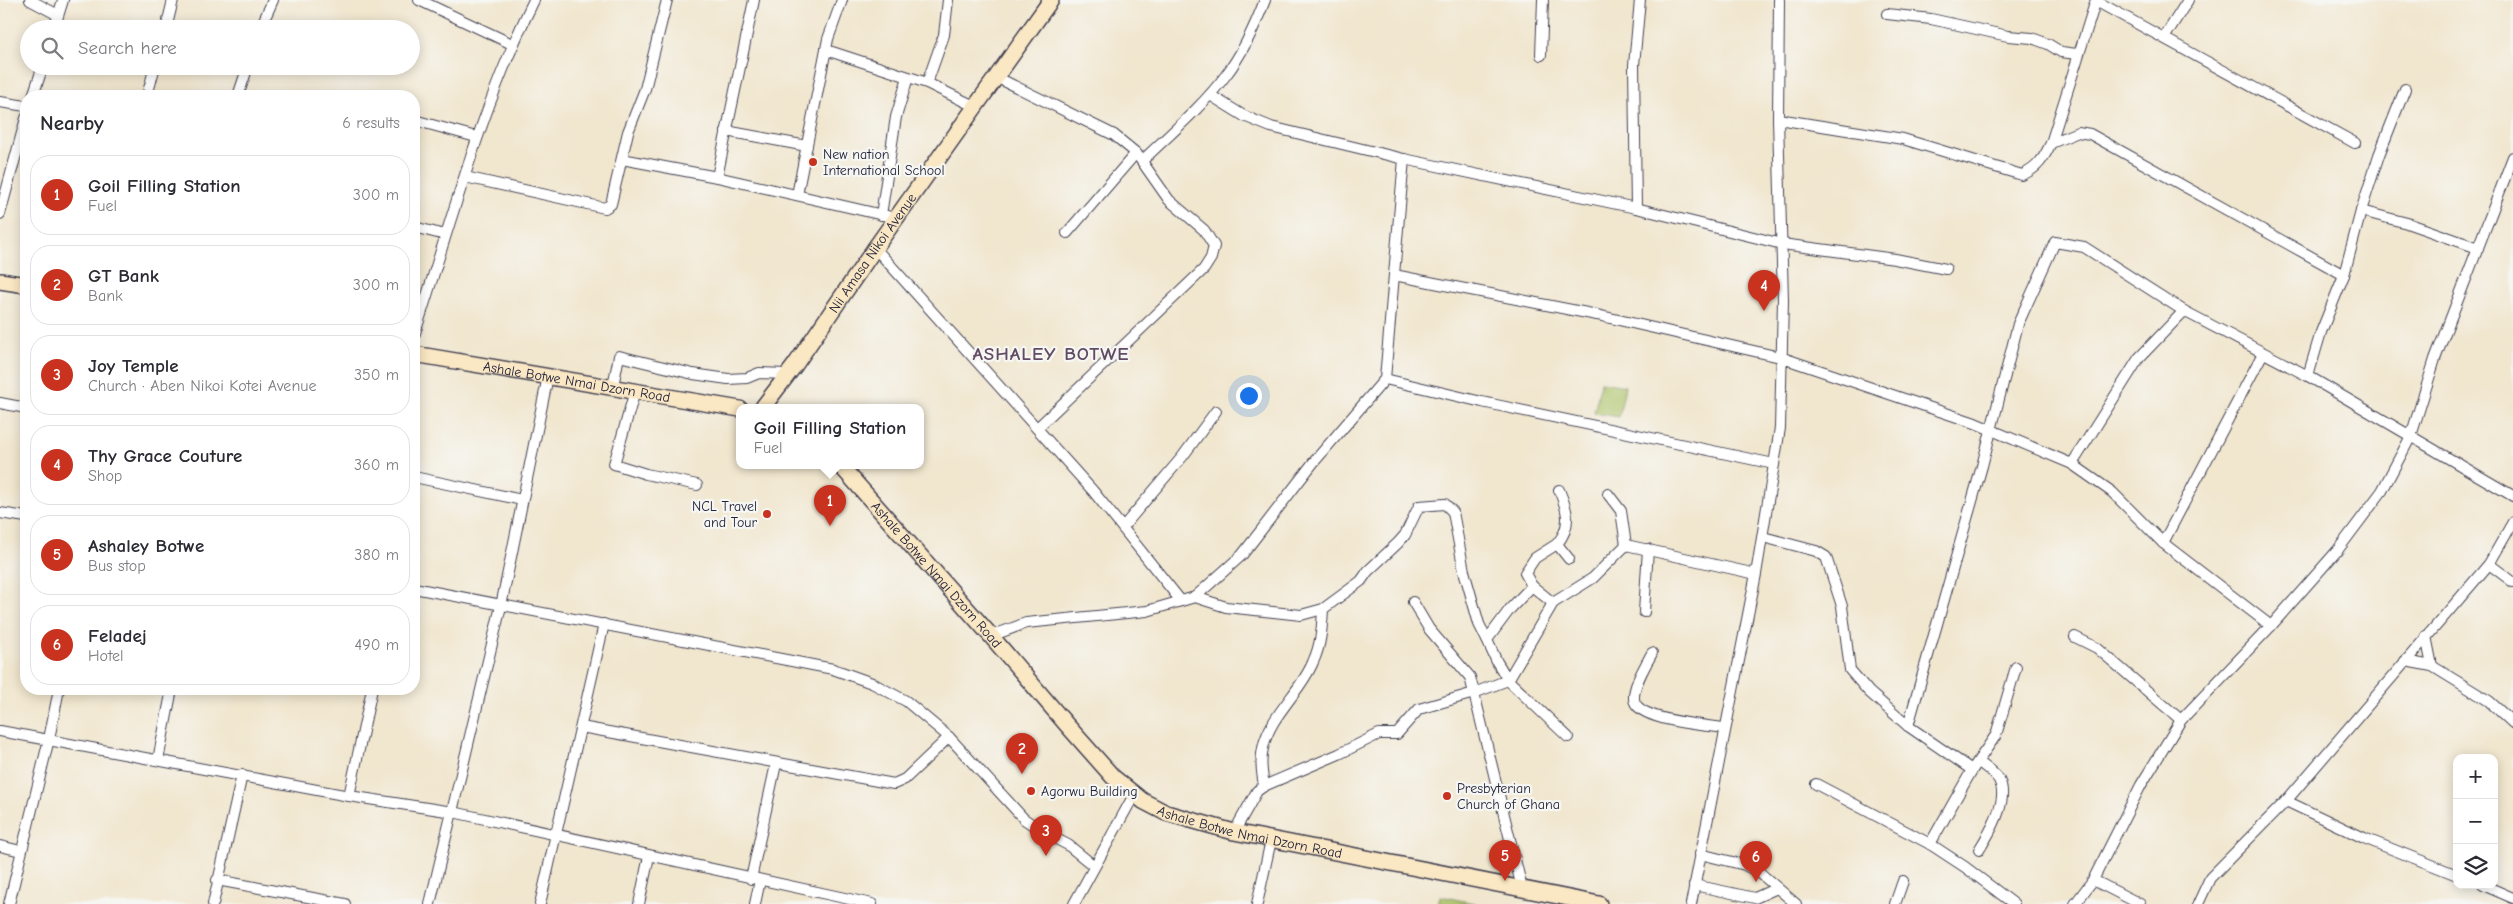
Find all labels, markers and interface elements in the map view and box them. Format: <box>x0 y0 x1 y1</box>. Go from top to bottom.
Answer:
search box <box>20 20 420 75</box>
icon: search <box>38 34 66 62</box>
text: Search here <box>78 37 177 59</box>
text: Nearby <box>40 111 104 135</box>
text: 6 results <box>342 114 400 132</box>
place label: New nation International School <box>823 146 945 179</box>
marker: New nation International School <box>807 156 819 168</box>
text: Goil Filling Station <box>88 175 241 197</box>
text: 1 <box>54 186 60 204</box>
text: 300 m <box>353 186 399 204</box>
street label: Nii Amasa Nikoi Avenue <box>825 190 920 316</box>
text: Fuel <box>88 197 117 215</box>
text: GT Bank <box>88 265 159 287</box>
pin: 4 <box>1748 270 1780 311</box>
text: 2 <box>53 276 61 294</box>
text: 300 m <box>353 276 399 294</box>
text: Bank <box>88 287 123 305</box>
district label: ASHALEY BOTWE <box>972 343 1130 365</box>
text: Joy Temple <box>88 355 179 377</box>
street label: Ashale Botwe Nmai Dzorn Road <box>482 357 672 406</box>
text: 3 <box>53 366 61 384</box>
text: 350 m <box>354 366 399 384</box>
text: Church · Aben Nikoi Kotei Avenue <box>88 377 316 395</box>
your location <box>1236 383 1262 409</box>
popup <box>736 404 924 469</box>
text: Goil Filling Station <box>754 417 906 439</box>
text: Fuel <box>754 439 783 457</box>
text: Thy Grace Couture <box>88 445 242 467</box>
text: 4 <box>53 456 61 474</box>
text: 360 m <box>354 456 399 474</box>
text: Shop <box>88 467 122 485</box>
pin: 1 <box>814 485 846 526</box>
place label: NCL Travel and Tour <box>692 498 757 531</box>
street label: Ashale Botwe Nmai Dzorn Road <box>868 498 1006 651</box>
marker: NCL Travel and Tour <box>761 508 773 520</box>
text: Ashaley Botwe <box>88 535 204 557</box>
text: 5 <box>53 546 61 564</box>
text: 380 m <box>354 546 399 564</box>
text: Bus stop <box>88 557 146 575</box>
text: Feladej <box>88 625 147 647</box>
text: 6 <box>53 636 61 654</box>
text: 490 m <box>354 636 399 654</box>
text: Hotel <box>88 647 124 665</box>
pin: 2 <box>1006 733 1038 774</box>
map controls <box>2453 754 2498 889</box>
button: + <box>2453 754 2498 799</box>
place label: Presbyterian Church of Ghana <box>1457 780 1560 813</box>
place label: Agorwu Building <box>1041 783 1138 800</box>
marker: Agorwu Building <box>1025 785 1037 797</box>
marker: Presbyterian Church of Ghana <box>1441 790 1453 802</box>
button: − <box>2453 799 2498 844</box>
street label: Ashale Botwe Nmai Dzorn Road <box>1154 801 1344 862</box>
pin: 3 <box>1030 815 1062 856</box>
pin: 5 <box>1489 840 1521 881</box>
pin: 6 <box>1740 841 1772 882</box>
button: layers <box>2453 844 2498 889</box>

